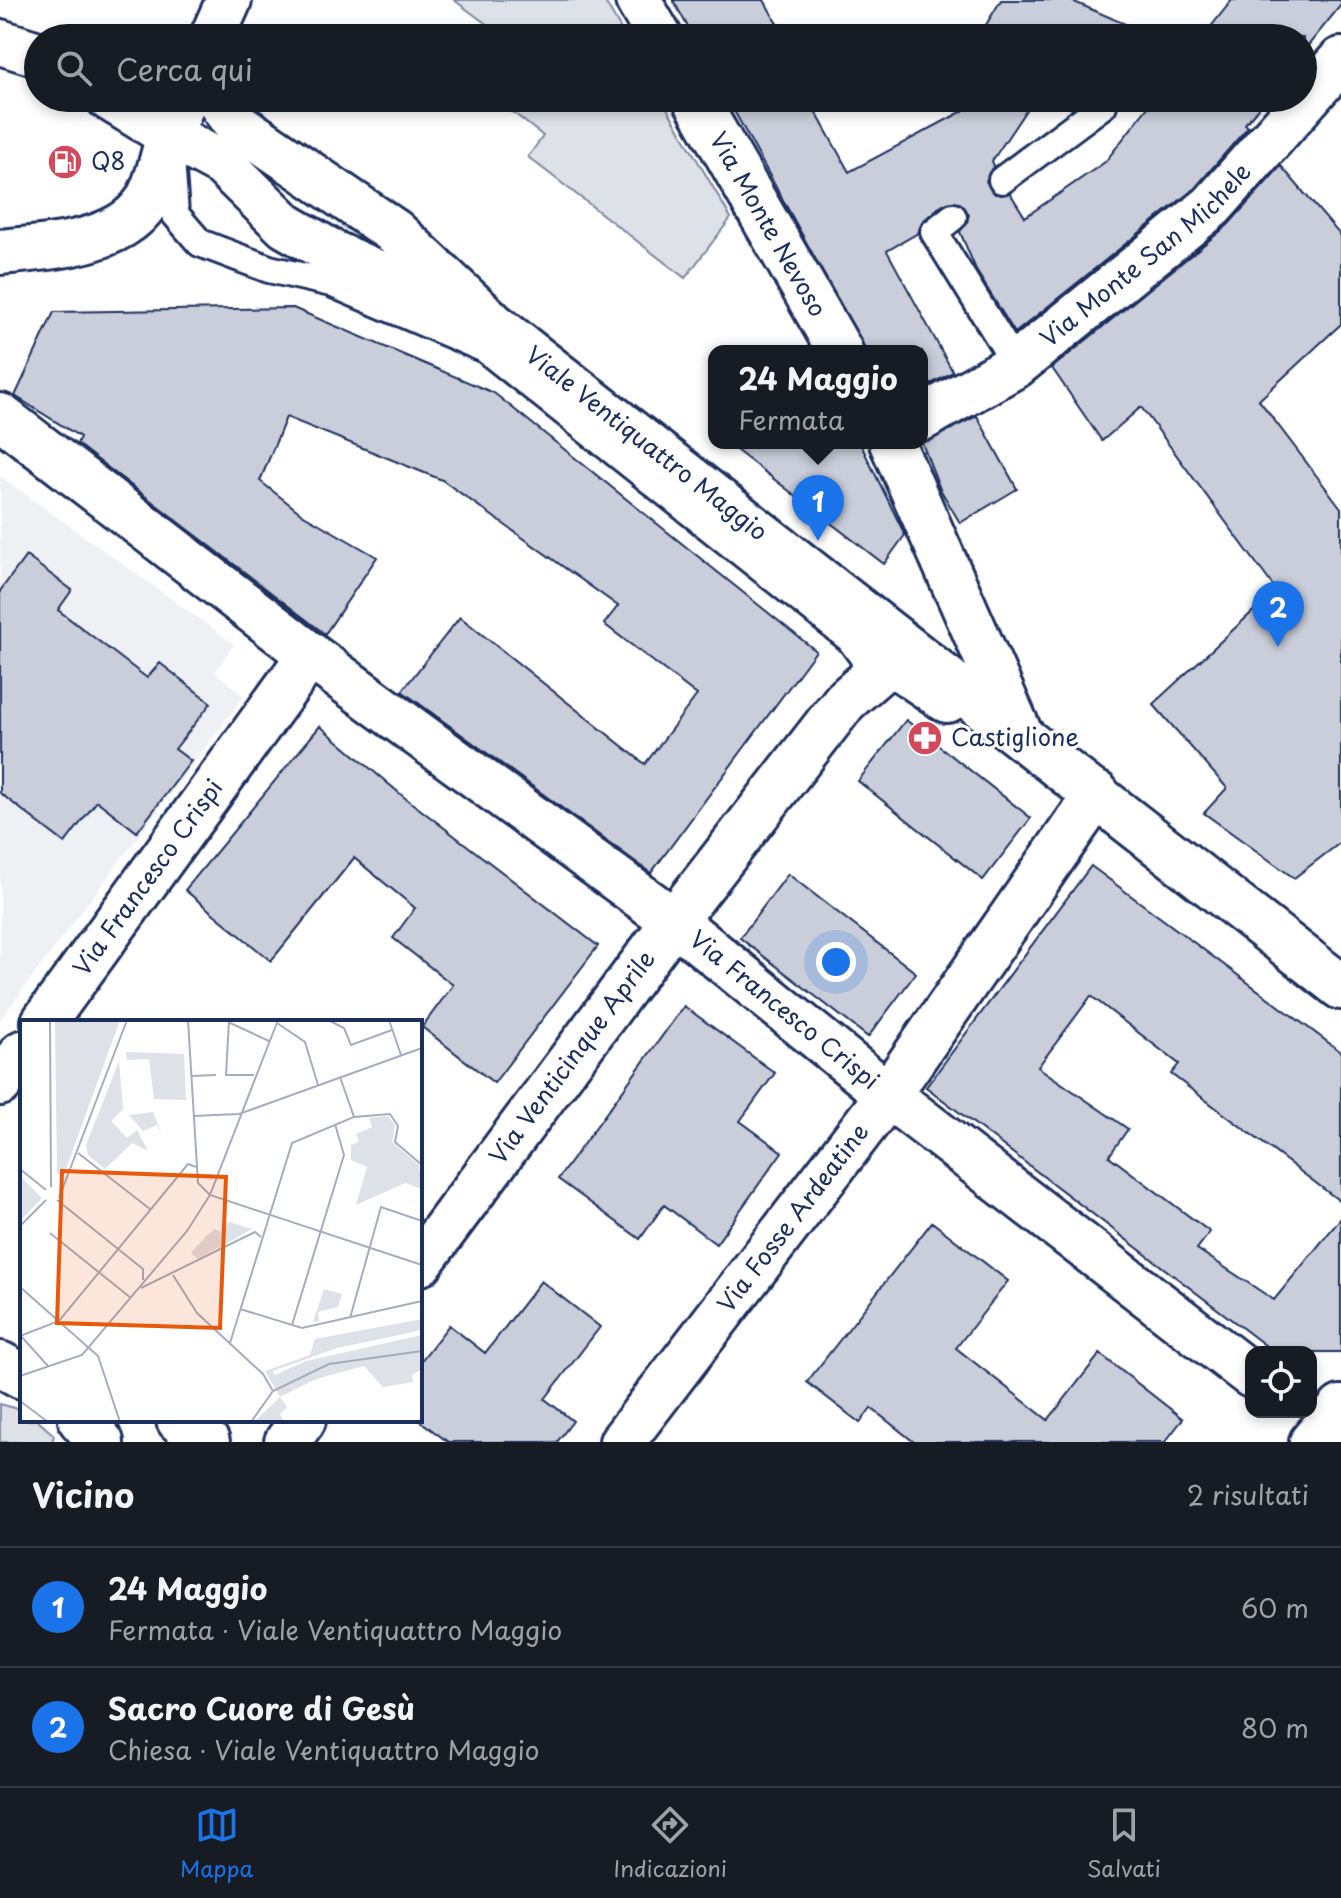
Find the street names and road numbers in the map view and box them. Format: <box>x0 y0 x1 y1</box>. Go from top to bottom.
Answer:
street label: Via Monte Nevoso <box>702 124 837 323</box>
street label: Via Monte San Michele <box>1031 154 1258 355</box>
street label: Viale Ventiquattro Maggio <box>519 336 776 548</box>
street label: Via Francesco Crispi <box>63 771 231 983</box>
street label: Via Francesco Crispi <box>683 921 888 1097</box>
street label: Via Venticinque Aprile <box>479 942 663 1171</box>
street label: Via Fosse Ardeatine <box>708 1115 876 1319</box>

